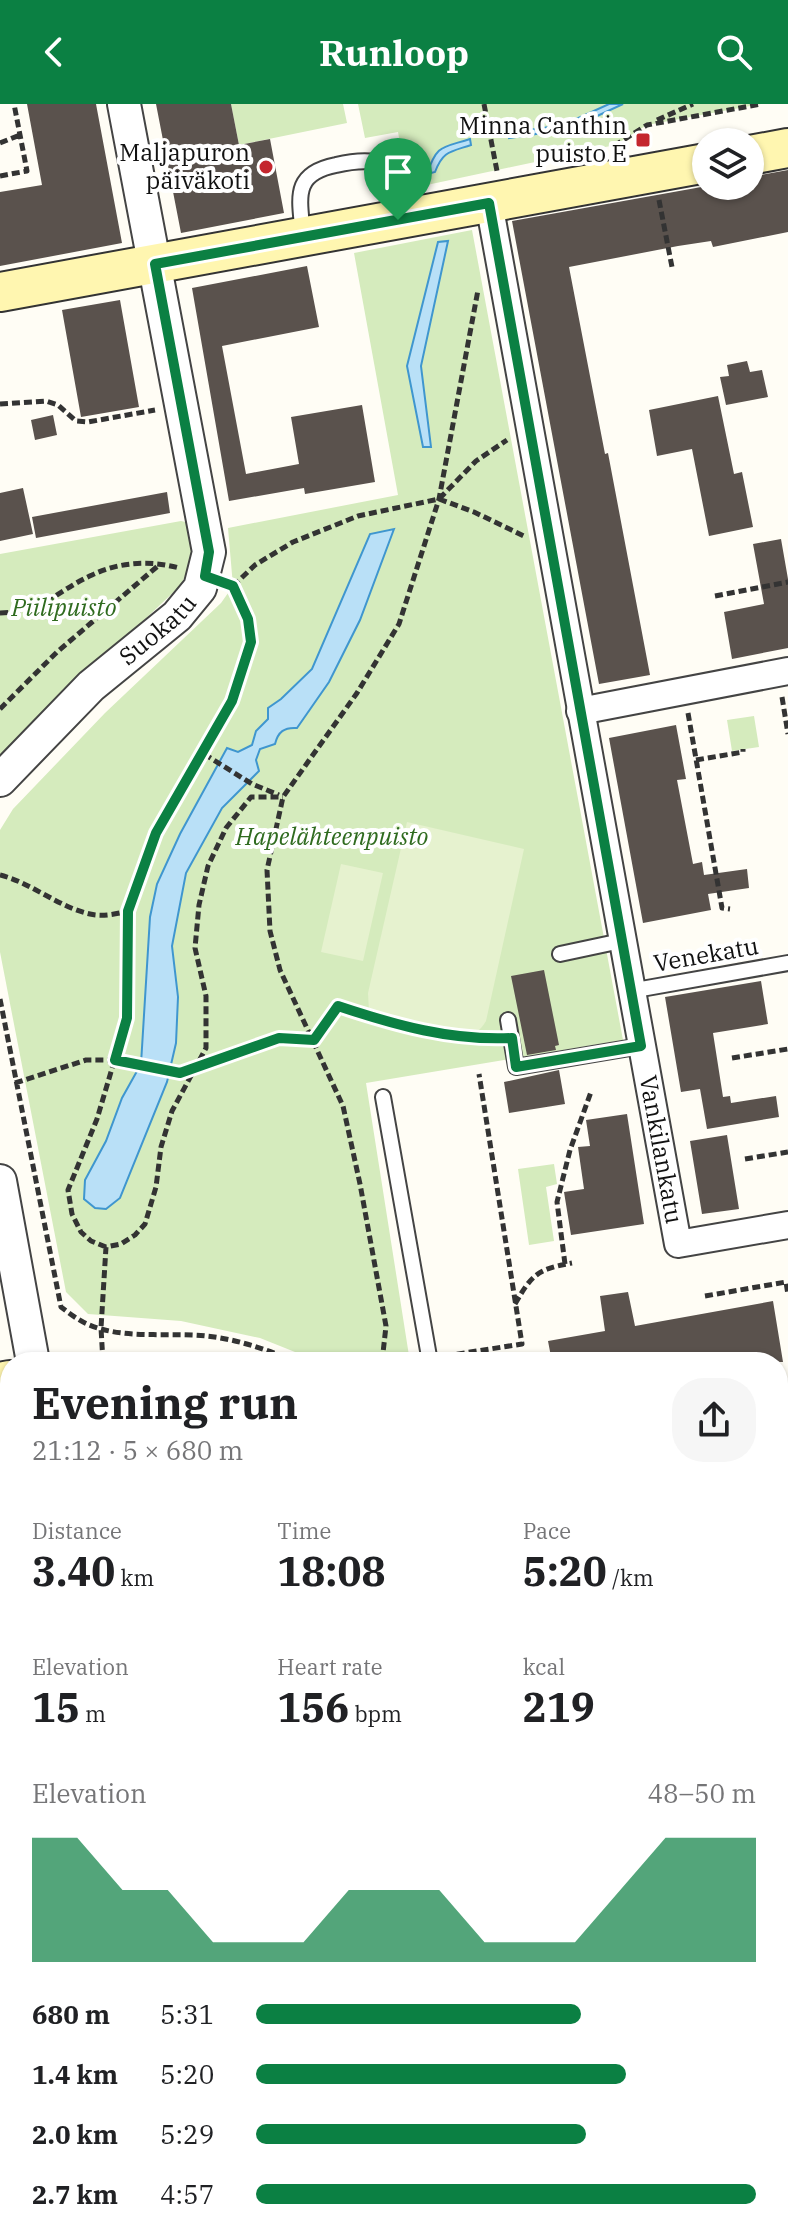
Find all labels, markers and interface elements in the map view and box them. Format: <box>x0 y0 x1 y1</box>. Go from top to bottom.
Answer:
text: Runloop <box>319 29 469 76</box>
icon: back <box>32 30 76 74</box>
icon: search <box>712 30 756 74</box>
place label: Minna Canthin puisto E <box>459 109 627 169</box>
map controls <box>692 128 764 200</box>
button: layers <box>692 128 764 200</box>
marker: Minna Canthin puisto E <box>634 131 652 149</box>
place label: Maljapuron päiväkoti <box>119 136 250 196</box>
pin <box>364 138 432 220</box>
icon: arrive <box>376 150 420 194</box>
marker: Maljapuron päiväkoti <box>257 158 275 176</box>
street label: Suokatu <box>112 588 203 672</box>
park label: Piilipuisto <box>10 591 117 623</box>
park label: Hapelähteenpuisto <box>235 820 429 852</box>
street label: Venekatu <box>651 929 761 979</box>
street label: Vankilankatu <box>633 1073 691 1226</box>
text: Evening run <box>32 1374 298 1431</box>
button: share <box>672 1378 756 1462</box>
text: 21:12 · 5 × 680 m <box>32 1433 243 1467</box>
text: Distance <box>32 1516 122 1545</box>
text: Time <box>277 1516 331 1545</box>
text: Pace <box>523 1516 571 1545</box>
text: 3.40 <box>32 1545 115 1597</box>
text: 18:08 <box>277 1545 385 1597</box>
text: 5:20 <box>523 1545 607 1597</box>
text: km <box>115 1563 154 1592</box>
text: /km <box>607 1563 654 1592</box>
text: Elevation <box>32 1652 129 1681</box>
text: Heart rate <box>277 1652 383 1681</box>
text: kcal <box>523 1652 565 1681</box>
text: 15 <box>32 1681 80 1733</box>
text: 156 <box>277 1681 349 1733</box>
text: 219 <box>523 1681 595 1733</box>
text: m <box>80 1699 106 1728</box>
text: bpm <box>349 1699 402 1728</box>
text: Elevation <box>32 1776 147 1810</box>
text: 48–50 m <box>648 1776 756 1810</box>
text: 680 m <box>32 1997 110 2031</box>
text: 5:31 <box>160 1997 214 2031</box>
text: 1.4 km <box>32 2057 118 2091</box>
text: 5:20 <box>160 2057 214 2091</box>
text: 2.0 km <box>32 2117 118 2151</box>
text: 5:29 <box>160 2117 214 2151</box>
text: 2.7 km <box>32 2177 118 2211</box>
text: 4:57 <box>160 2177 214 2211</box>

